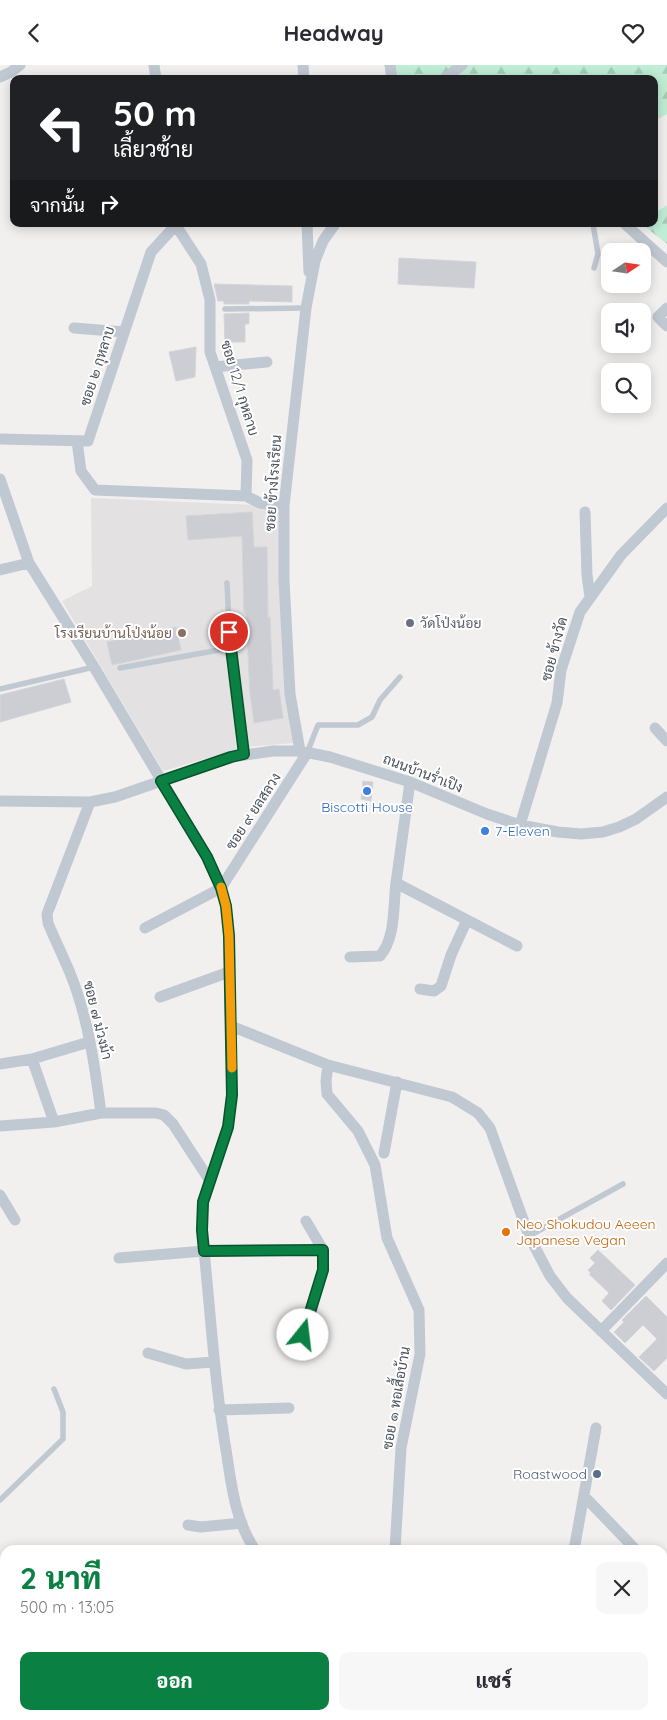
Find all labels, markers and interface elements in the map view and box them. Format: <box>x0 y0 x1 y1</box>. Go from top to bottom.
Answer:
icon: back <box>20 19 48 47</box>
text: Headway <box>283 19 384 47</box>
icon: heart <box>619 19 647 47</box>
text: 50 m <box>113 91 197 135</box>
icon: left <box>30 95 95 160</box>
text: เลี้ยวซ้าย <box>113 135 193 163</box>
icon: right <box>95 190 123 218</box>
text: จากนั้น <box>30 193 85 217</box>
north arrow <box>601 243 651 293</box>
map controls <box>601 243 651 413</box>
button: sound <box>601 303 651 353</box>
street label: ซอย ๒ กุหลาบ <box>76 324 119 409</box>
street label: ซอย 12/1 กุหลาบ <box>216 338 263 438</box>
button: search <box>601 363 651 413</box>
street label: ซอย ข้างโรงเรียน <box>261 434 285 532</box>
pin <box>208 611 250 653</box>
place label: วัดโป่งน้อย <box>420 614 481 632</box>
street label: ซอย ข้างวัด <box>537 615 571 683</box>
marker: วัดโป่งน้อย <box>404 617 416 629</box>
icon: arrive <box>215 618 243 646</box>
place label: โรงเรียนบ้านโป่งน้อย <box>54 624 172 642</box>
marker: โรงเรียนบ้านโป่งน้อย <box>176 627 188 639</box>
street label: ถนนบ้านร่ำเปิง <box>380 748 466 796</box>
street label: ซอย ๙ ยลสลวง <box>221 769 285 853</box>
marker: Biscotti House <box>361 785 373 797</box>
place label: Biscotti House <box>321 798 413 816</box>
place label: 7-Eleven <box>495 822 550 840</box>
marker: 7-Eleven <box>479 825 491 837</box>
street label: ซอย ๗ ม่วงม้า <box>80 979 116 1061</box>
place label: Neo Shokudou Aeeen Japanese Vegan <box>516 1215 656 1249</box>
marker: Neo Shokudou Aeeen Japanese Vegan <box>500 1226 512 1238</box>
position arrow <box>276 1308 328 1360</box>
street label: ซอย ๑ หอเสื้อบ้าน <box>375 1344 414 1451</box>
place label: Roastwood <box>513 1465 587 1483</box>
marker: Roastwood <box>591 1468 603 1480</box>
text: 2 นาที <box>20 1559 101 1597</box>
button: close <box>596 1562 648 1614</box>
text: 500 m · 13:05 <box>20 1597 114 1617</box>
button: ออก <box>20 1652 329 1710</box>
button: แชร์ <box>339 1652 648 1710</box>

